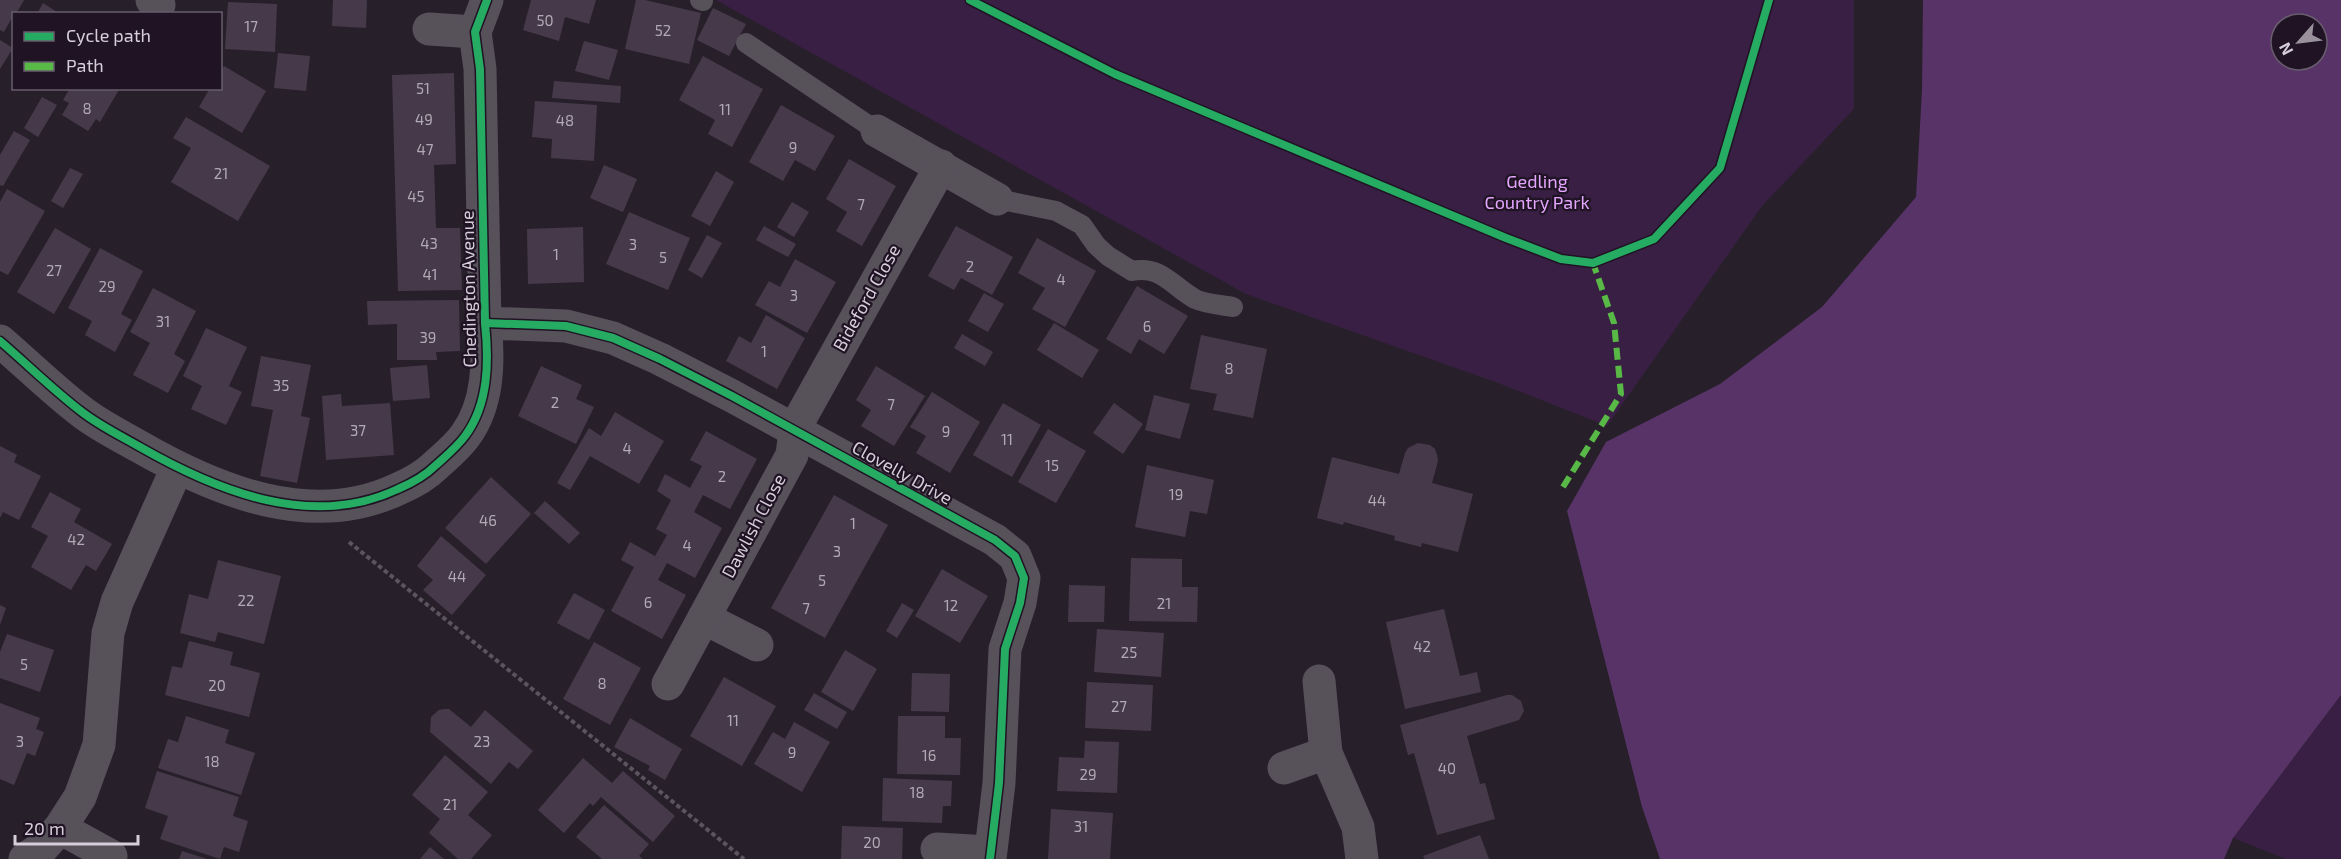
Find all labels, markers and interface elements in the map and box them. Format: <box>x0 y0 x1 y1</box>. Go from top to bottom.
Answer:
house number: 50 <box>536 11 554 29</box>
legend <box>12 12 222 90</box>
north arrow <box>2269 12 2329 72</box>
house number: 17 <box>244 17 258 35</box>
house number: 52 <box>655 21 671 39</box>
text: Cycle path <box>66 24 151 46</box>
text: N <box>2274 40 2296 59</box>
text: Path <box>66 54 104 76</box>
house number: 51 <box>416 79 430 97</box>
house number: 8 <box>82 99 92 117</box>
house number: 11 <box>719 100 731 118</box>
house number: 49 <box>415 110 433 128</box>
house number: 48 <box>556 111 574 129</box>
house number: 9 <box>789 138 797 156</box>
house number: 47 <box>417 140 434 158</box>
house number: 21 <box>214 164 228 182</box>
park label: Gedling Country Park <box>1484 170 1590 213</box>
house number: 45 <box>407 187 425 205</box>
house number: 7 <box>857 195 865 213</box>
street label: Chedington Avenue <box>456 210 480 368</box>
house number: 43 <box>420 234 438 252</box>
house number: 3 <box>629 235 637 253</box>
street label: Bideford Close <box>828 240 904 355</box>
house number: 1 <box>553 245 559 263</box>
house number: 5 <box>659 248 667 266</box>
house number: 2 <box>966 257 974 275</box>
house number: 27 <box>46 261 62 279</box>
house number: 41 <box>422 265 438 283</box>
house number: 4 <box>1056 270 1066 288</box>
house number: 29 <box>98 277 116 295</box>
house number: 3 <box>790 286 798 304</box>
house number: 31 <box>156 312 170 330</box>
house number: 6 <box>1143 317 1151 335</box>
house number: 39 <box>420 328 436 346</box>
house number: 1 <box>761 342 767 360</box>
house number: 8 <box>1224 359 1234 377</box>
house number: 35 <box>273 376 289 394</box>
house number: 2 <box>551 393 559 411</box>
house number: 7 <box>887 395 895 413</box>
house number: 37 <box>350 421 366 439</box>
house number: 9 <box>942 422 950 440</box>
house number: 11 <box>1001 430 1013 448</box>
street label: Clovelly Drive <box>849 436 956 509</box>
house number: 4 <box>622 439 632 457</box>
house number: 15 <box>1045 456 1059 474</box>
house number: 2 <box>718 467 726 485</box>
street label: Dawlish Close <box>716 470 790 581</box>
house number: 19 <box>1169 485 1183 503</box>
house number: 44 <box>1368 491 1386 509</box>
house number: 46 <box>479 511 497 529</box>
house number: 1 <box>850 514 856 532</box>
house number: 42 <box>67 530 85 548</box>
house number: 4 <box>682 536 692 554</box>
house number: 3 <box>833 542 841 560</box>
house number: 44 <box>448 567 466 585</box>
house number: 5 <box>818 571 826 589</box>
house number: 22 <box>238 591 254 609</box>
house number: 6 <box>644 593 652 611</box>
house number: 21 <box>1157 594 1171 612</box>
house number: 12 <box>944 596 958 614</box>
house number: 7 <box>802 599 810 617</box>
house number: 42 <box>1413 637 1431 655</box>
house number: 25 <box>1121 643 1137 661</box>
house number: 5 <box>20 655 28 673</box>
house number: 8 <box>597 674 607 692</box>
house number: 20 <box>208 676 226 694</box>
house number: 27 <box>1111 697 1127 715</box>
house number: 11 <box>727 711 739 729</box>
house number: 3 <box>16 732 24 750</box>
house number: 23 <box>474 732 490 750</box>
house number: 9 <box>788 743 796 761</box>
house number: 16 <box>922 746 936 764</box>
house number: 18 <box>204 752 220 770</box>
house number: 40 <box>1438 759 1456 777</box>
house number: 29 <box>1079 765 1097 783</box>
house number: 18 <box>909 783 925 801</box>
house number: 21 <box>443 795 457 813</box>
scale bar <box>15 808 138 846</box>
text: 20 m <box>24 817 65 839</box>
house number: 31 <box>1074 817 1088 835</box>
house number: 20 <box>863 833 881 851</box>

